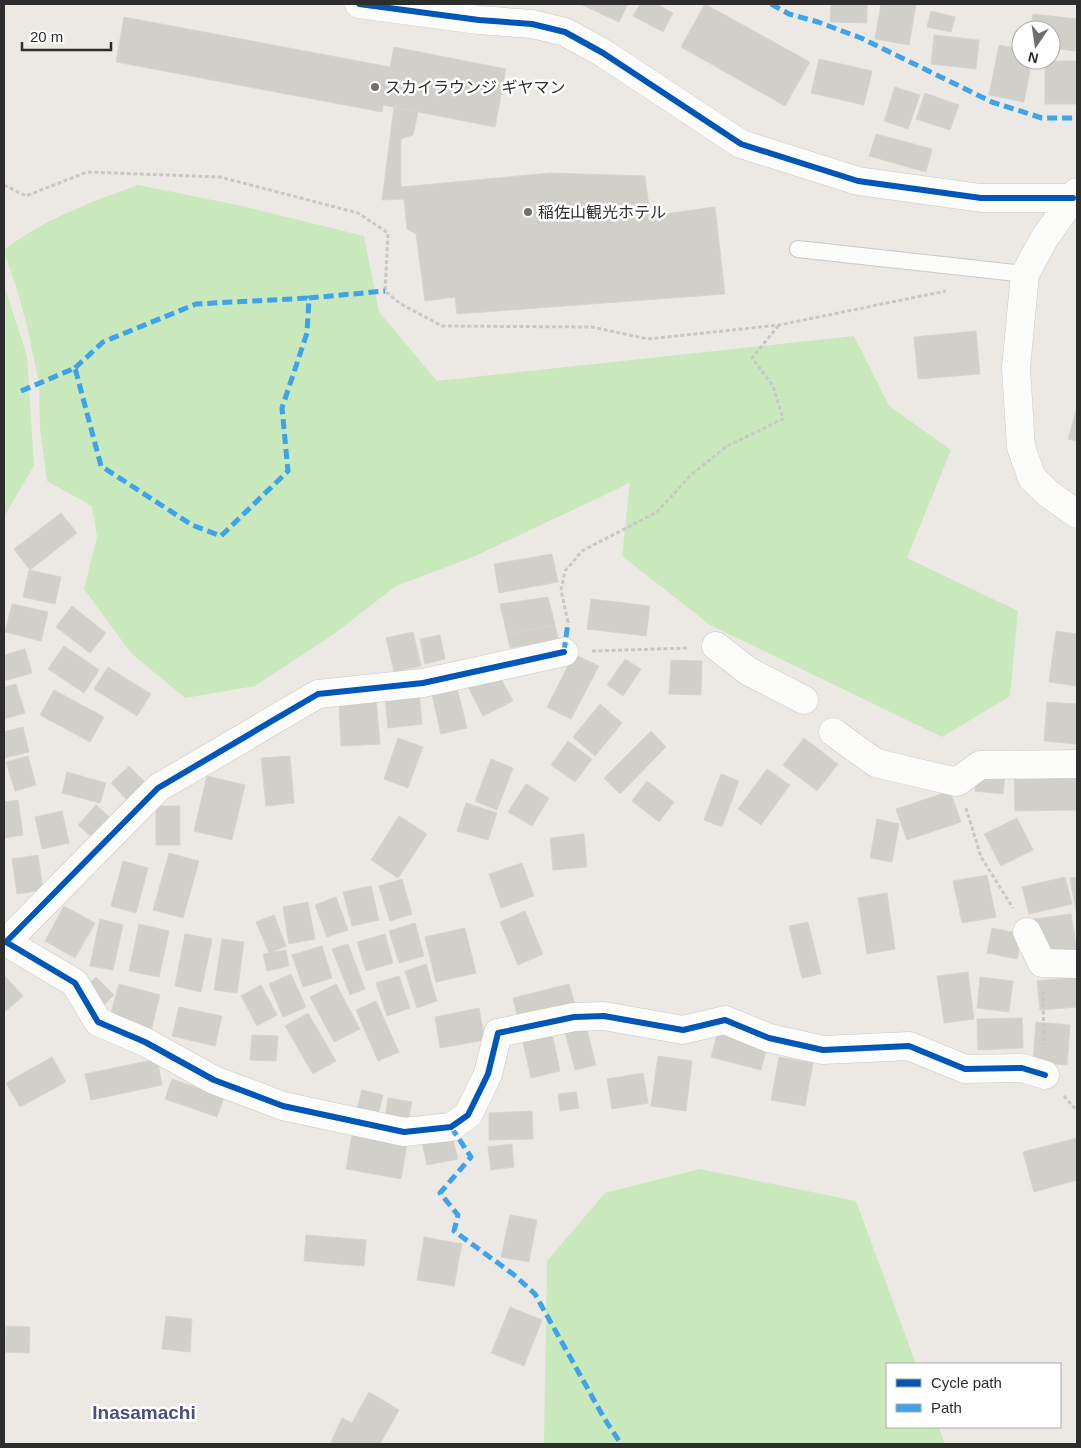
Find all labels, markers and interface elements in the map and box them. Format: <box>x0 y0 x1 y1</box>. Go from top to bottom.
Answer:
scale bar <box>22 20 111 52</box>
north arrow <box>1011 20 1061 70</box>
text: 20 m <box>30 28 63 45</box>
text: N <box>1026 49 1040 67</box>
place label: スカイラウンジ ギヤマン <box>385 79 565 96</box>
marker: スカイラウンジ ギヤマン <box>369 81 381 93</box>
place label: 稲佐山観光ホテル <box>538 204 666 221</box>
marker: 稲佐山観光ホテル <box>522 206 534 218</box>
legend <box>886 1363 1061 1428</box>
text: Cycle path <box>931 1374 1002 1391</box>
text: Path <box>931 1399 962 1416</box>
district label: Inasamachi <box>92 1402 196 1423</box>

